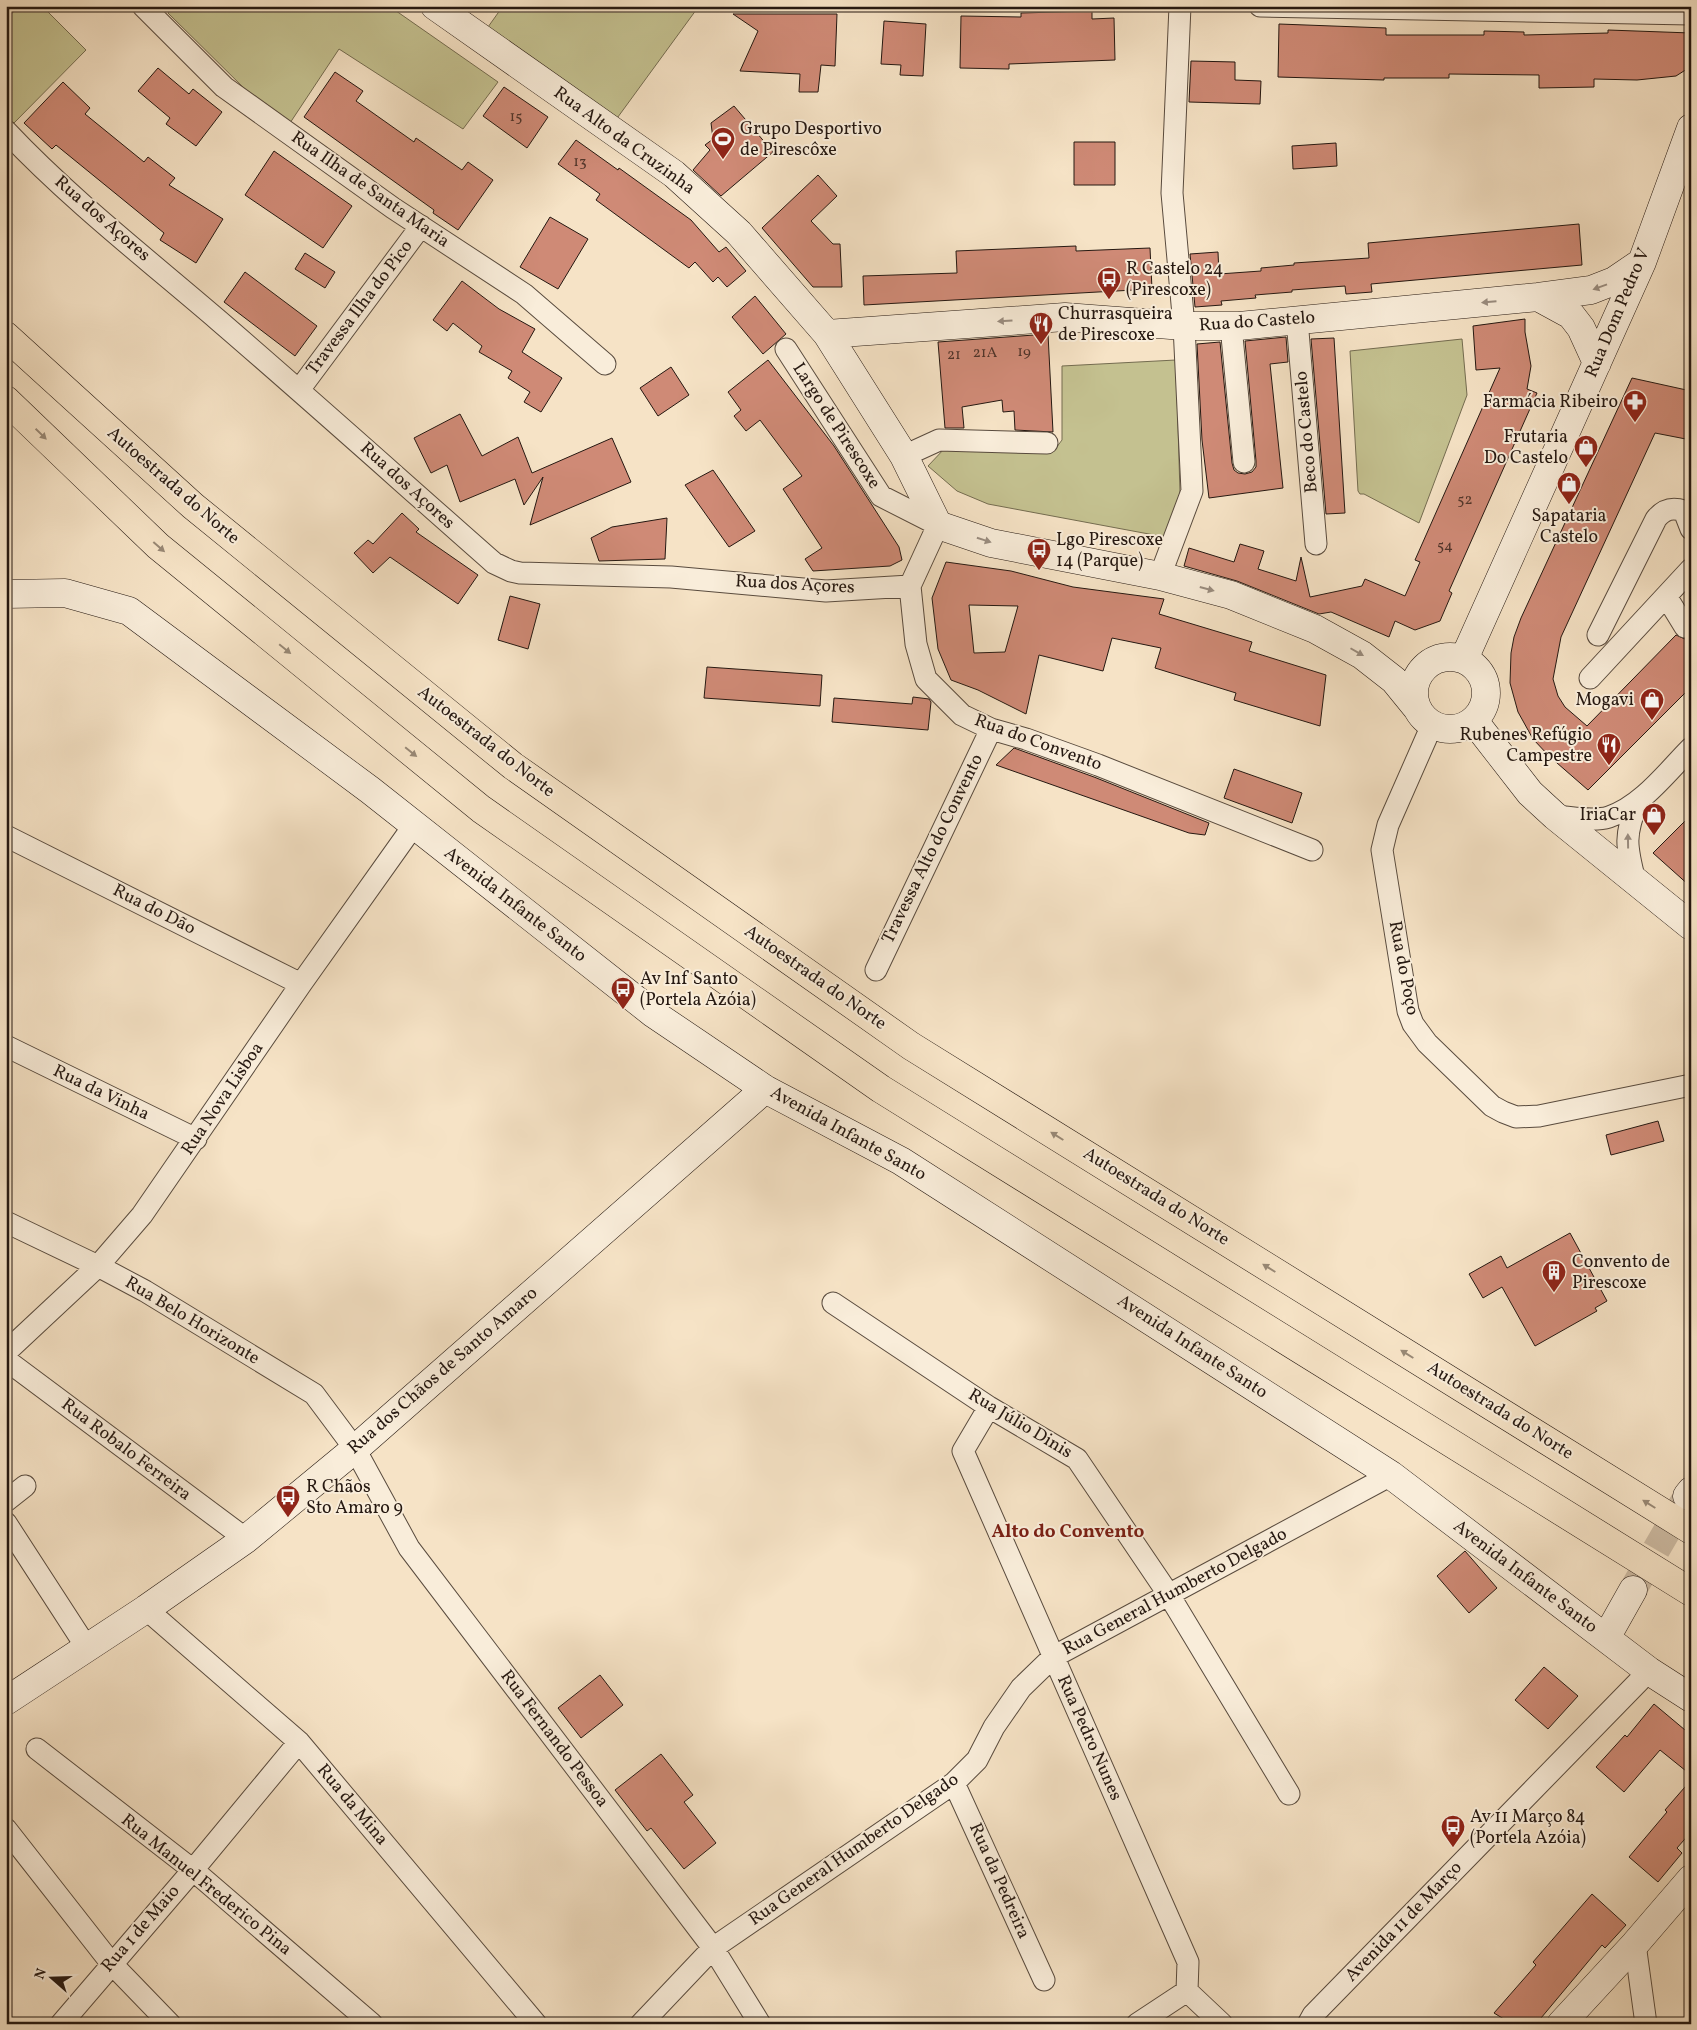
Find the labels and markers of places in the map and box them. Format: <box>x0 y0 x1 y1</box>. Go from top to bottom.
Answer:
place label: Grupo Desportivo de Pirescôxe <box>740 117 882 163</box>
sports icon: Grupo Desportivo de Pirescôxe <box>710 126 736 160</box>
place label: R Castelo 24 (Pirescoxe) <box>1126 257 1223 303</box>
bus stop icon: R Castelo 24 (Pirescoxe) <box>1096 266 1122 300</box>
place label: Churrasqueira de Pirescoxe <box>1058 302 1173 348</box>
restaurant icon: Churrasqueira de Pirescoxe <box>1028 311 1054 345</box>
pharmacy icon: Farmácia Ribeiro <box>1622 389 1648 423</box>
place label: Farmácia Ribeiro <box>1483 390 1618 415</box>
place label: Frutaria Do Castelo <box>1484 425 1568 471</box>
shop icon: Frutaria Do Castelo <box>1573 434 1599 468</box>
shop icon: Sapataria Castelo <box>1556 471 1582 505</box>
place label: Sapataria Castelo <box>1531 504 1607 550</box>
place label: Lgo Pirescoxe 14 (Parque) <box>1056 528 1163 574</box>
bus stop icon: Lgo Pirescoxe 14 (Parque) <box>1026 537 1052 571</box>
shop icon: Mogavi <box>1639 687 1665 721</box>
place label: Mogavi <box>1575 688 1634 713</box>
place label: Rubenes Refúgio Campestre <box>1460 723 1592 769</box>
restaurant icon: Rubenes Refúgio Campestre <box>1596 732 1622 766</box>
shop icon: IriaCar <box>1641 802 1667 836</box>
place label: IriaCar <box>1579 803 1636 828</box>
place label: Av Inf Santo (Portela Azóia) <box>640 967 756 1013</box>
bus stop icon: Av Inf Santo (Portela Azóia) <box>610 976 636 1010</box>
place label: Convento de Pirescoxe <box>1572 1250 1670 1296</box>
building icon: Convento de Pirescoxe <box>1541 1259 1567 1293</box>
place label: R Chãos Sto Amaro 9 <box>306 1475 403 1521</box>
bus stop icon: R Chãos Sto Amaro 9 <box>275 1484 301 1518</box>
place label: Av 11 Março 84 (Portela Azóia) <box>1470 1805 1586 1851</box>
bus stop icon: Av 11 Março 84 (Portela Azóia) <box>1440 1814 1466 1848</box>

